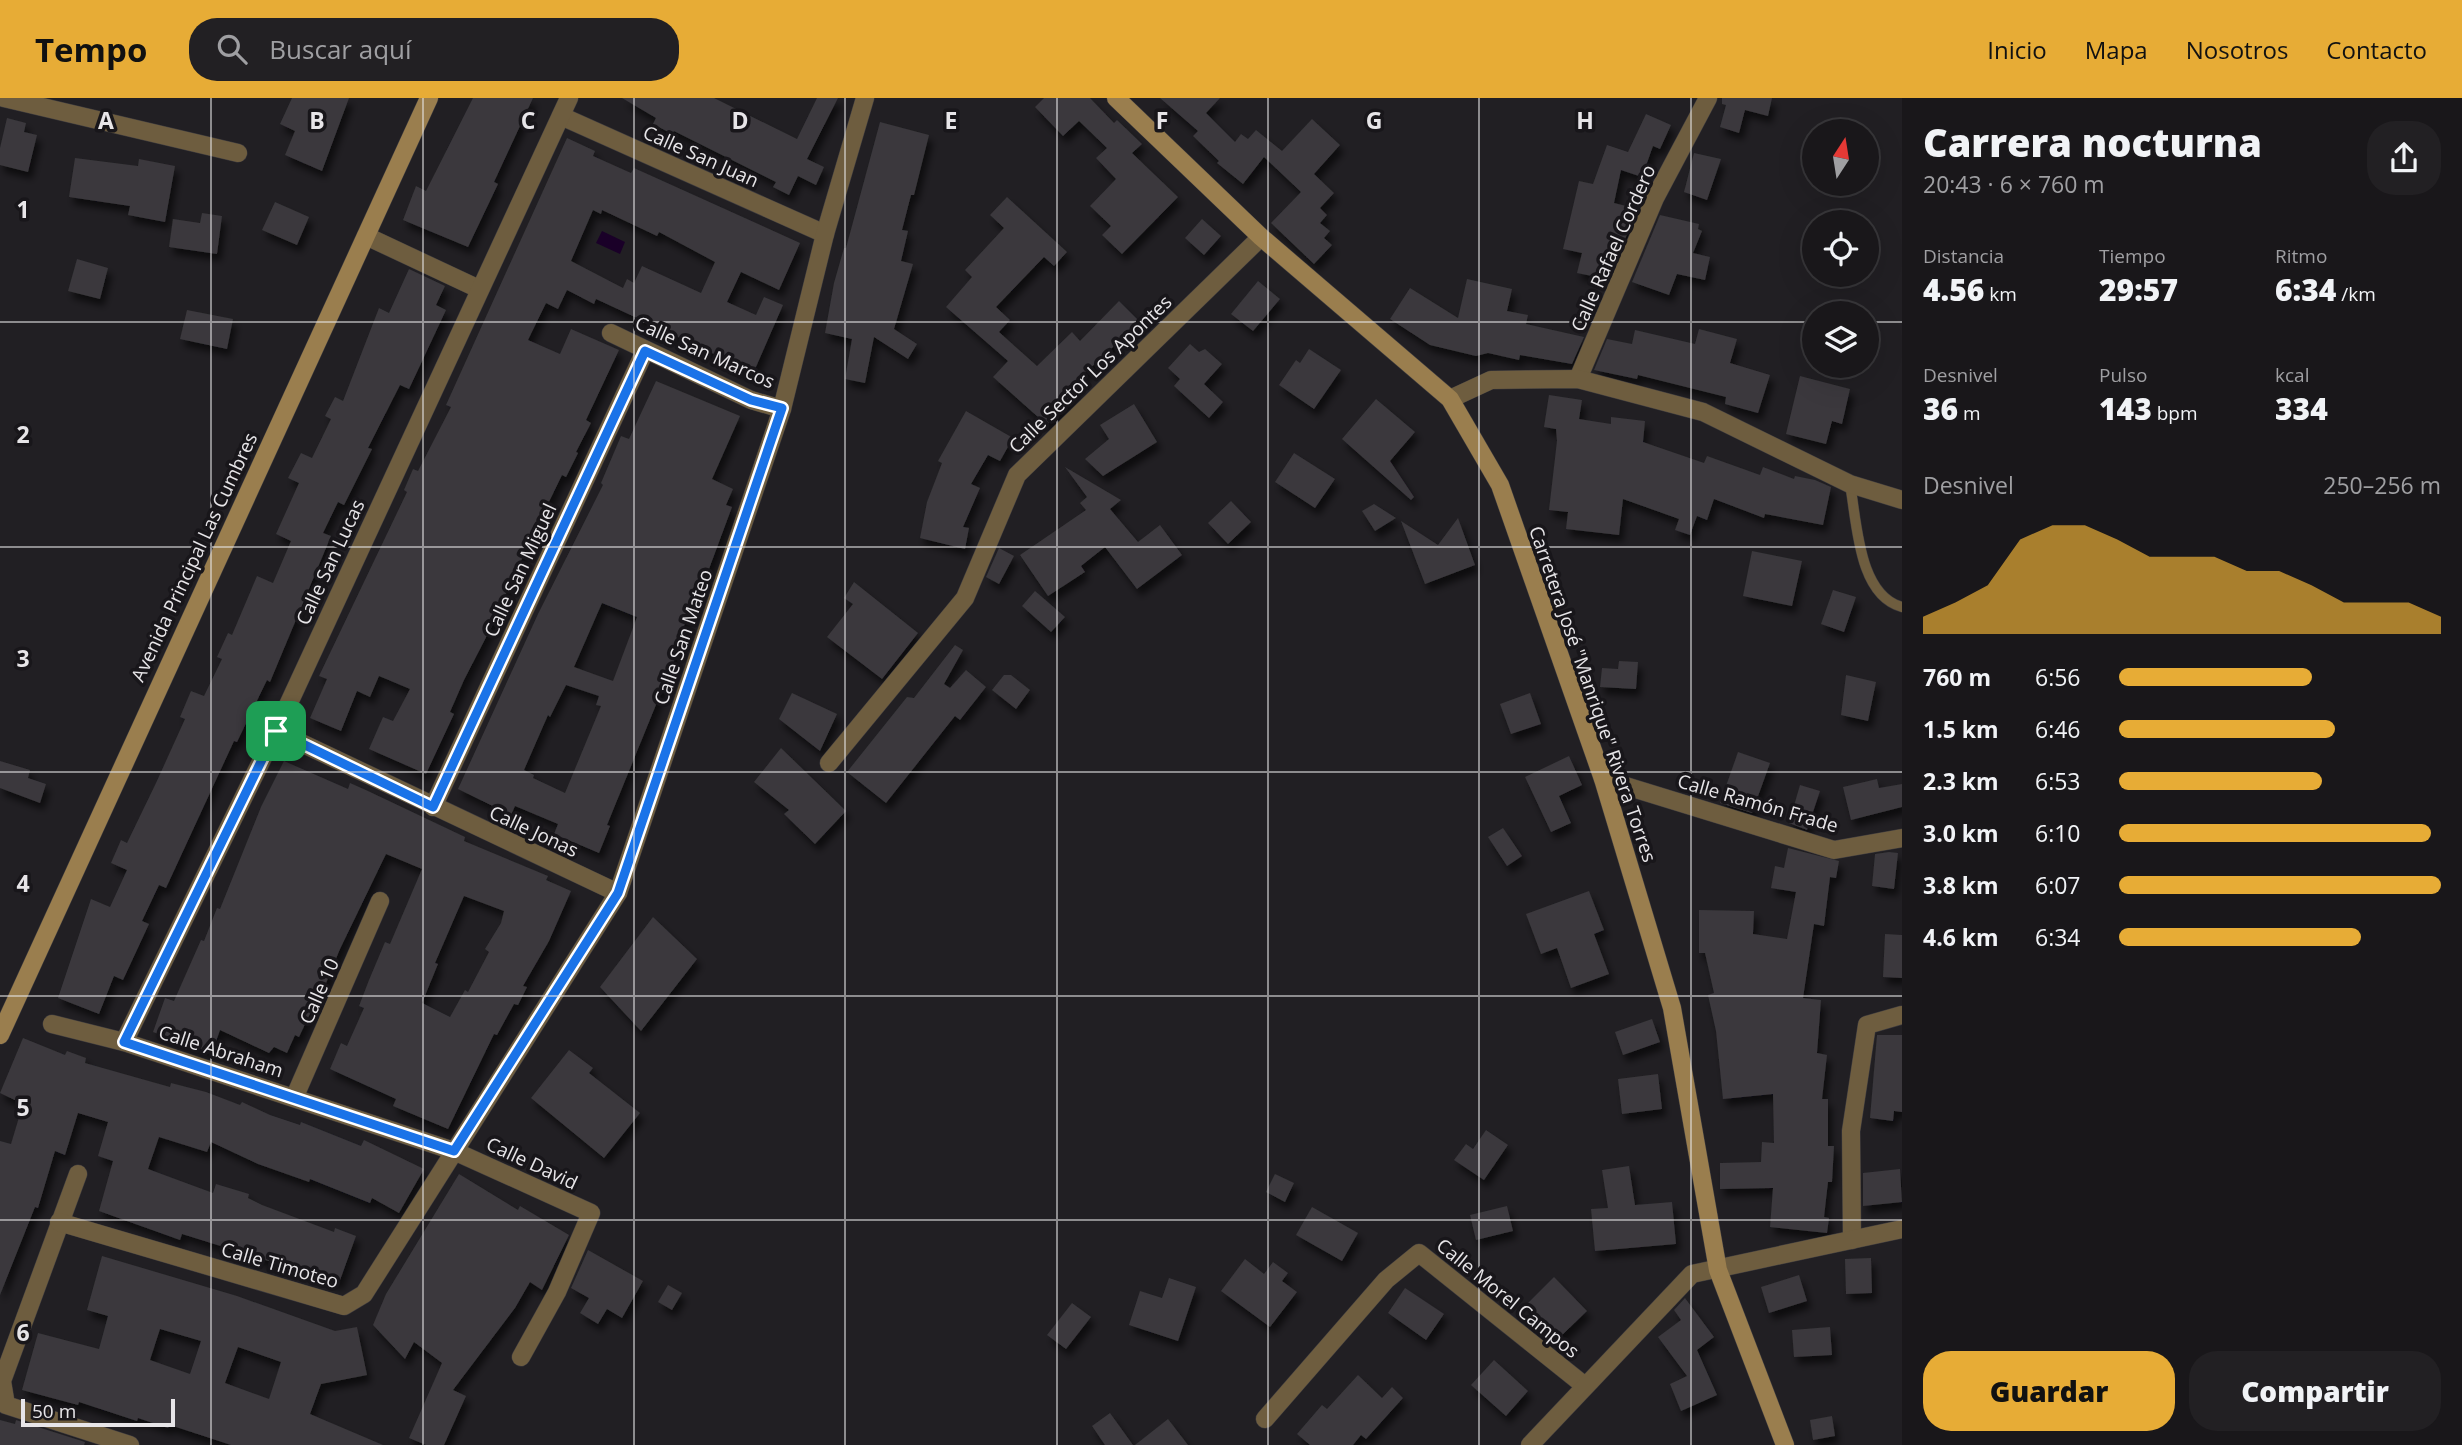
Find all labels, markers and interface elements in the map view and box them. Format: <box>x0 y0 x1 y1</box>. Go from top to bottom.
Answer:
search box <box>189 18 679 81</box>
text: Tempo <box>35 27 147 72</box>
icon: search <box>213 30 251 68</box>
text: Buscar aquí <box>269 31 412 67</box>
text: Inicio <box>1987 33 2047 66</box>
text: Mapa <box>2085 33 2148 66</box>
text: Nosotros <box>2186 33 2288 66</box>
text: Contacto <box>2326 33 2427 66</box>
text: A <box>98 104 114 136</box>
text: B <box>309 104 325 136</box>
text: C <box>521 104 535 136</box>
text: D <box>731 104 749 136</box>
text: E <box>945 104 957 136</box>
text: F <box>1156 104 1168 136</box>
text: G <box>1366 104 1382 136</box>
text: H <box>1576 104 1594 136</box>
text: Carrera nocturna <box>1923 116 2262 168</box>
street label: Calle San Juan <box>639 119 763 193</box>
north arrow <box>1802 119 1880 196</box>
map controls <box>1802 119 1879 378</box>
button: share <box>2367 121 2441 195</box>
street label: Calle Rafael Cordero <box>1565 160 1661 336</box>
text: 20:43 · 6 × 760 m <box>1923 168 2105 200</box>
text: 1 <box>16 193 30 225</box>
button: locate <box>1802 210 1879 287</box>
text: Distancia <box>1923 243 2004 269</box>
text: Tiempo <box>2099 243 2166 269</box>
text: Ritmo <box>2275 243 2327 269</box>
text: 4.56 <box>1923 269 1984 310</box>
text: 29:57 <box>2099 269 2178 310</box>
text: 6:34 <box>2275 269 2336 310</box>
text: km <box>1984 281 2017 307</box>
text: /km <box>2336 281 2376 307</box>
street label: Calle Sector Los Apontes <box>1003 289 1177 459</box>
button: layers <box>1802 301 1879 378</box>
street label: Calle San Marcos <box>631 310 779 394</box>
text: Desnivel <box>1923 362 1998 388</box>
text: Pulso <box>2099 362 2147 388</box>
text: kcal <box>2275 362 2309 388</box>
text: 36 <box>1923 388 1958 429</box>
text: 143 <box>2099 388 2152 429</box>
text: 334 <box>2275 388 2328 429</box>
text: m <box>1958 400 1981 426</box>
text: bpm <box>2152 400 2198 426</box>
text: 2 <box>16 418 30 450</box>
street label: Avenida Principal Las Cumbres <box>125 428 263 686</box>
text: Desnivel <box>1923 469 2014 501</box>
text: 250–256 m <box>2323 469 2441 501</box>
street label: Calle San Lucas <box>290 495 370 629</box>
street label: Calle San Miguel <box>478 499 562 641</box>
street label: Carretera José "Manrique" Rivera Torres <box>1523 523 1663 865</box>
street label: Calle San Mateo <box>648 566 718 708</box>
text: 3 <box>16 642 30 674</box>
text: 760 m <box>1923 661 1991 693</box>
text: 6:56 <box>2035 661 2081 693</box>
pin <box>246 701 306 761</box>
icon: arrive <box>257 712 295 750</box>
text: 1.5 km <box>1923 713 1999 745</box>
text: 6:46 <box>2035 713 2081 745</box>
text: 2.3 km <box>1923 765 1999 797</box>
text: 6:53 <box>2035 765 2081 797</box>
street label: Calle Ramón Frade <box>1675 768 1841 838</box>
street label: Calle Jonas <box>485 799 583 863</box>
text: 3.0 km <box>1923 817 1999 849</box>
text: 6:10 <box>2035 817 2081 849</box>
text: 4 <box>16 867 30 899</box>
text: 3.8 km <box>1923 869 1999 901</box>
text: 6:07 <box>2035 869 2081 901</box>
text: 4.6 km <box>1923 921 1999 953</box>
text: 6:34 <box>2035 921 2081 953</box>
street label: Calle 10 <box>293 954 345 1028</box>
street label: Calle Abraham <box>155 1019 287 1083</box>
text: 5 <box>16 1091 30 1123</box>
street label: Calle David <box>482 1131 582 1195</box>
street label: Calle Morel Campos <box>1431 1232 1585 1364</box>
street label: Calle Timoteo <box>218 1236 342 1294</box>
text: 6 <box>16 1316 30 1348</box>
button: Guardar <box>1923 1351 2175 1431</box>
button: Compartir <box>2189 1351 2441 1431</box>
scale bar <box>21 1396 175 1428</box>
text: 50 m <box>32 1398 76 1424</box>

